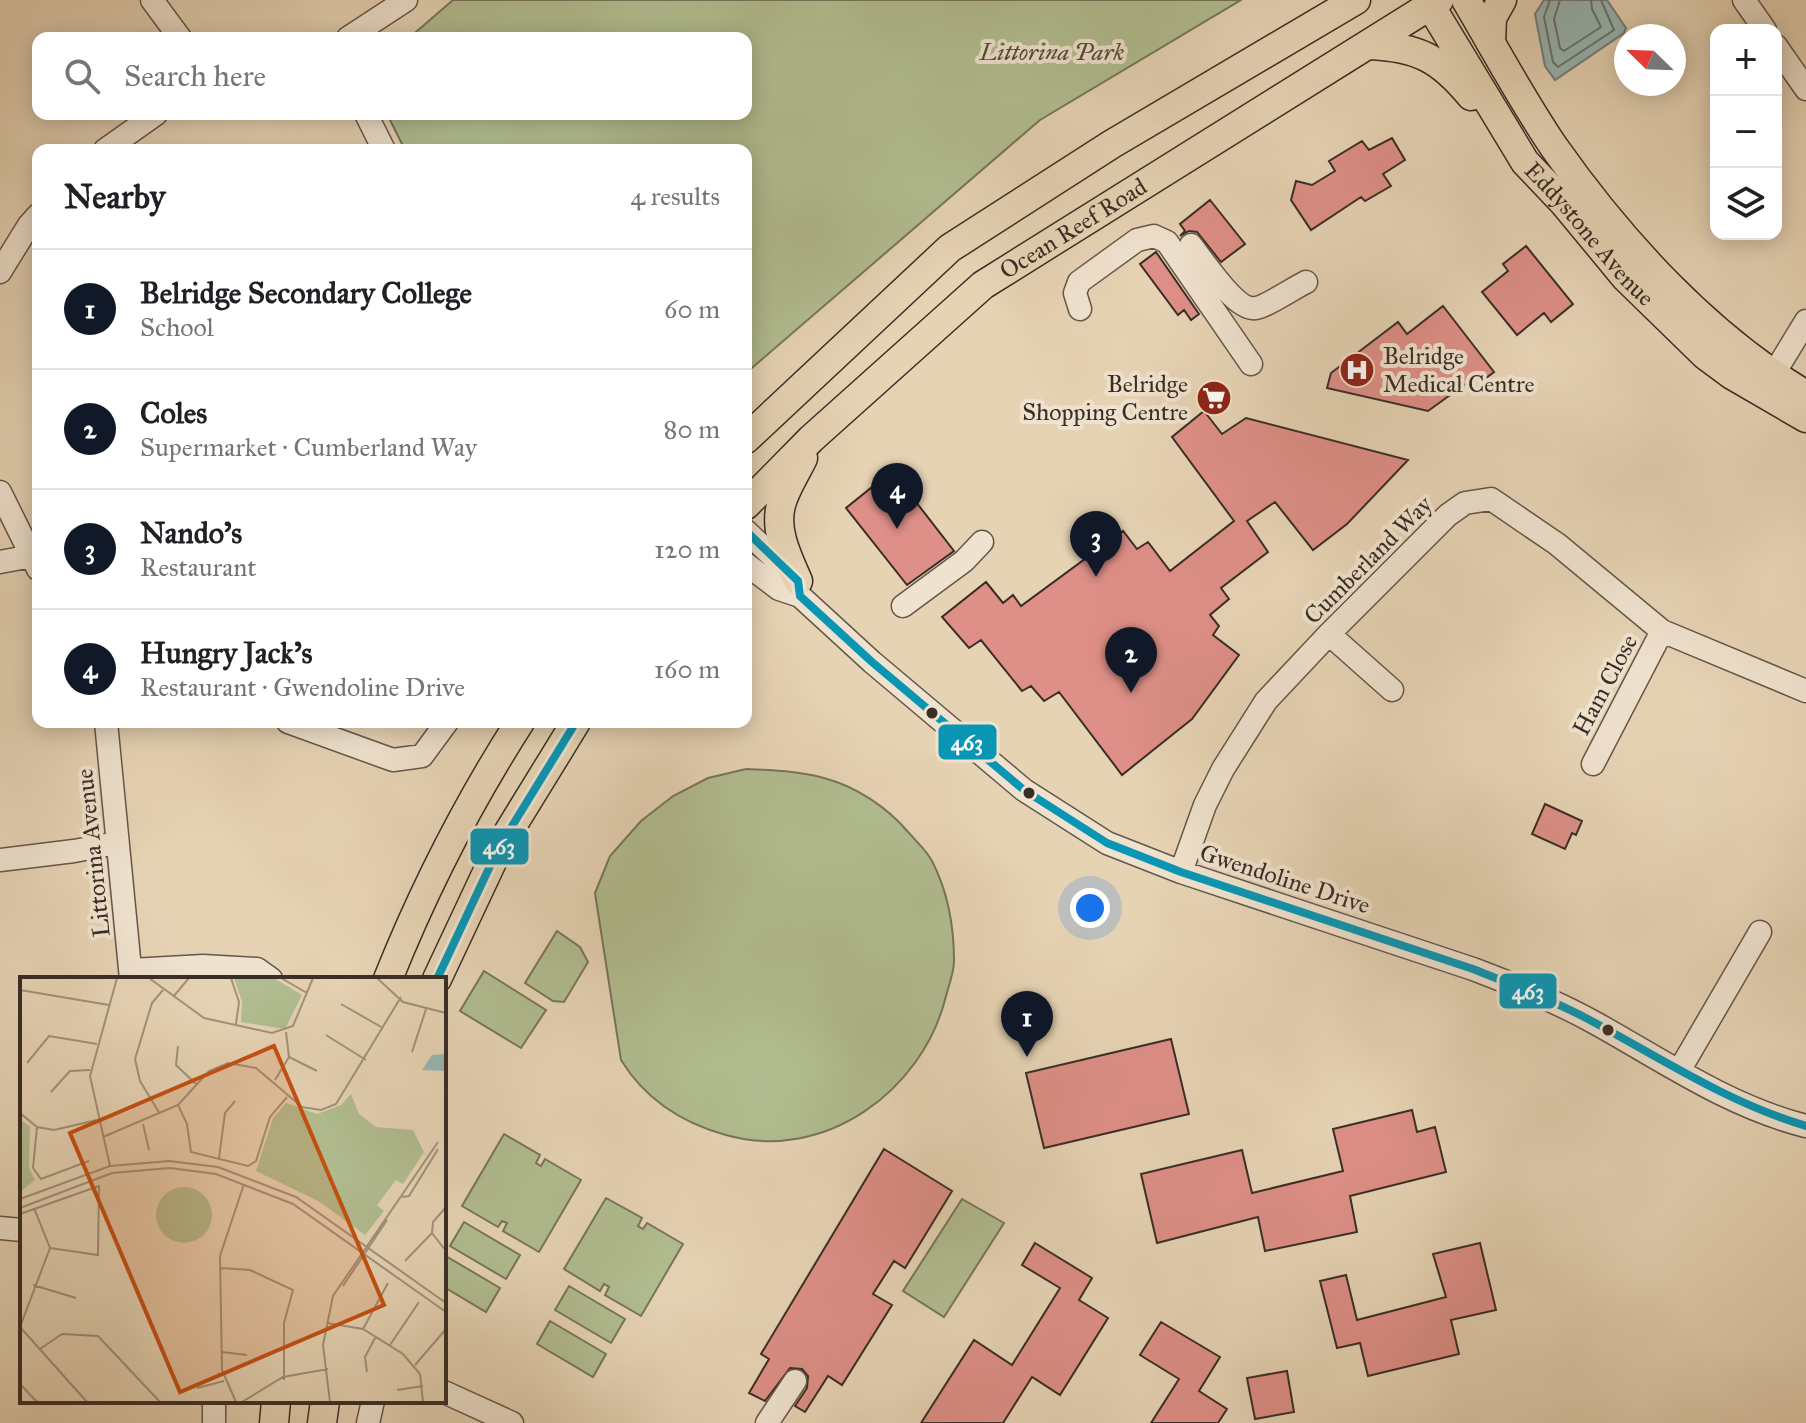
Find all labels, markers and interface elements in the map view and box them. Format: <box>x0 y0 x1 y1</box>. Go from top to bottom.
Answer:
north arrow <box>1614 24 1686 96</box>
map controls <box>1710 24 1782 240</box>
button: + <box>1710 24 1782 96</box>
search box <box>32 32 752 120</box>
park label: Littorina Park <box>979 37 1125 67</box>
icon: search <box>60 54 104 98</box>
text: Search here <box>124 58 266 94</box>
button: − <box>1710 96 1782 168</box>
street label: Eddystone Avenue <box>1518 156 1661 312</box>
button: layers <box>1710 168 1782 240</box>
street label: Ocean Reef Road <box>994 171 1152 286</box>
text: Nearby <box>64 176 166 217</box>
text: 4 results <box>631 180 720 212</box>
text: Belridge Secondary College <box>140 275 472 311</box>
text: 1 <box>85 293 95 325</box>
text: 60 m <box>664 293 720 325</box>
text: School <box>140 311 214 343</box>
place label: Belridge Medical Centre <box>1383 341 1535 399</box>
hospital icon: Belridge Medical Centre <box>1338 351 1376 389</box>
place label: Belridge Shopping Centre <box>1022 369 1188 427</box>
supermarket icon: Belridge Shopping Centre <box>1195 379 1233 417</box>
text: Coles <box>140 395 207 431</box>
text: 2 <box>84 413 96 445</box>
text: 80 m <box>664 413 720 445</box>
text: Supermarket · Cumberland Way <box>140 431 477 463</box>
pin: 4 <box>871 463 923 529</box>
street label: Cumberland Way <box>1298 489 1439 630</box>
pin: 3 <box>1070 511 1122 577</box>
text: Nando's <box>140 515 242 551</box>
text: 3 <box>85 533 95 565</box>
text: 120 m <box>654 533 720 565</box>
text: Restaurant <box>140 551 256 583</box>
pin: 2 <box>1105 627 1157 693</box>
street label: Ham Close <box>1566 629 1644 741</box>
text: Hungry Jack's <box>140 635 312 671</box>
text: 4 <box>83 653 97 685</box>
text: 160 m <box>654 653 720 685</box>
text: Restaurant · Gwendoline Drive <box>140 671 465 703</box>
unlabelled marker <box>924 705 940 721</box>
line badge: 463 <box>937 723 998 761</box>
text: 463 <box>951 729 983 756</box>
street label: Littorina Avenue <box>69 767 117 939</box>
unlabelled marker <box>1021 785 1037 801</box>
line badge: 463 <box>469 827 530 866</box>
text: 463 <box>483 833 515 860</box>
street label: Gwendoline Drive <box>1196 837 1374 921</box>
your location <box>1070 888 1110 928</box>
line badge: 463 <box>1498 972 1558 1010</box>
inset map <box>20 977 446 1403</box>
text: 463 <box>1512 978 1544 1005</box>
pin: 1 <box>1001 991 1053 1057</box>
unlabelled marker <box>1600 1022 1616 1038</box>

